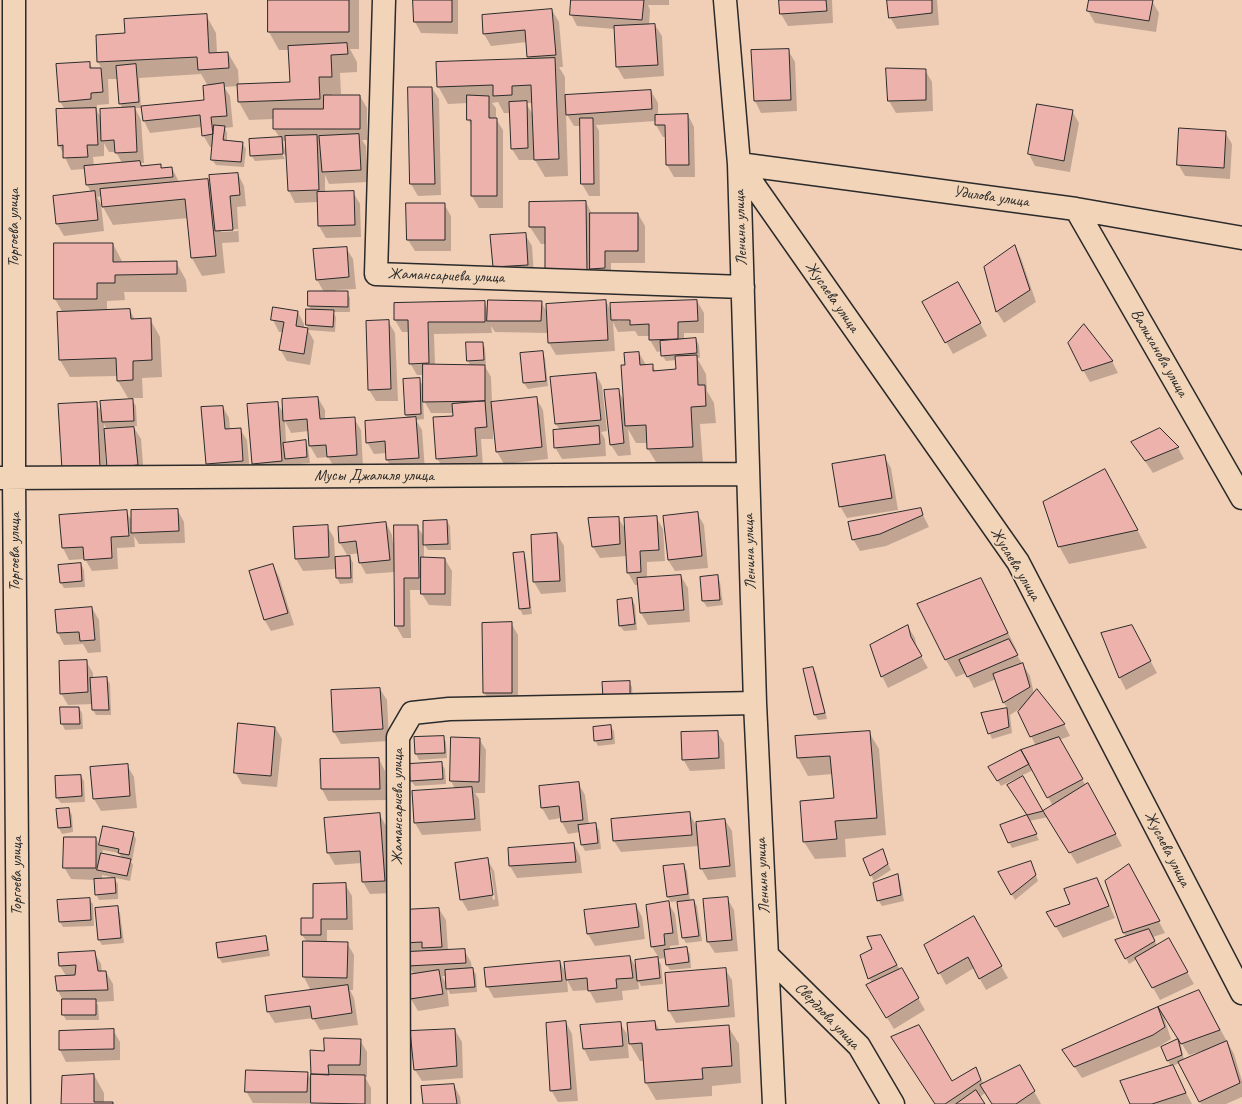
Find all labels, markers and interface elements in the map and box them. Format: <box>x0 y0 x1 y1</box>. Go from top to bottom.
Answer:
street label: Удилова улица <box>952 182 1030 212</box>
street label: Торгоева улица <box>4 188 24 268</box>
street label: Ленина улица <box>730 190 752 266</box>
street label: Жусаева улица <box>801 258 863 336</box>
street label: Жамансариева улица <box>387 264 505 288</box>
street label: Валиханова улица <box>1126 306 1192 400</box>
street label: Мусы Джалиля улица <box>314 466 434 486</box>
street label: Торгоева улица <box>5 512 25 592</box>
street label: Ленина улица <box>739 514 761 590</box>
street label: Жусаева улица <box>986 524 1044 604</box>
street label: Жамансариева улица <box>388 749 408 865</box>
street label: Жусаева улица <box>1140 808 1194 890</box>
street label: Торгоева улица <box>7 836 27 916</box>
street label: Ленина улица <box>751 838 775 914</box>
street label: Свердлова улица <box>790 979 864 1053</box>

